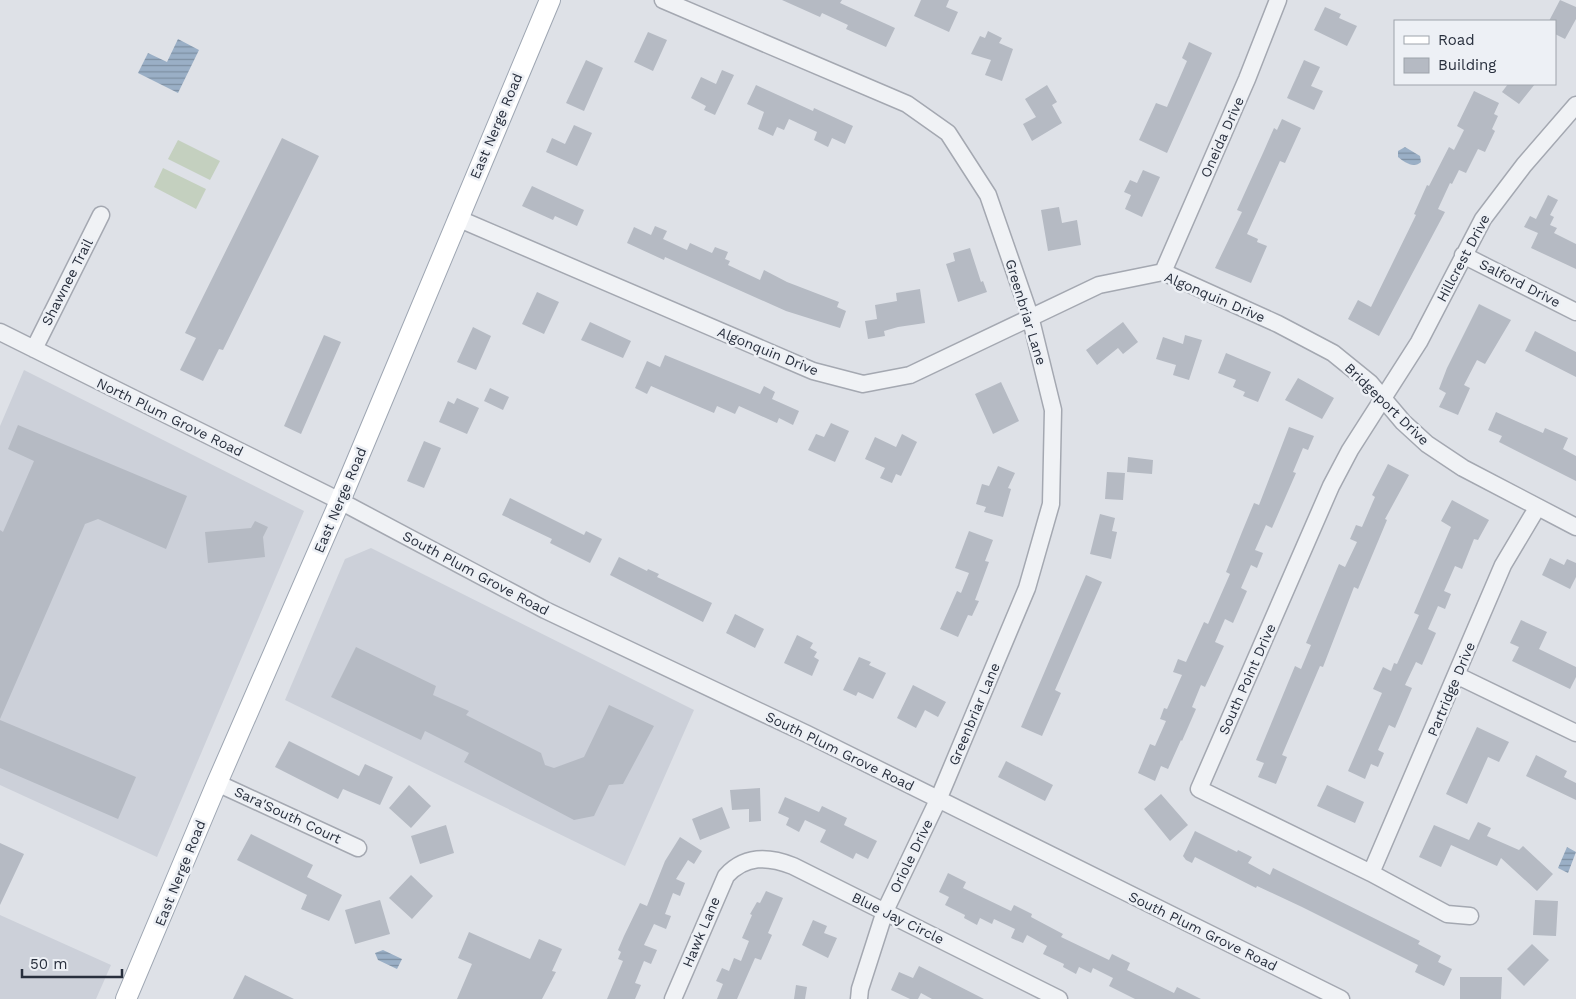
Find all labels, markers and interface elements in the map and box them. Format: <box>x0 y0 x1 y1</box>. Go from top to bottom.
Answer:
legend <box>1394 20 1556 85</box>
text: Road <box>1438 31 1475 49</box>
text: Building <box>1438 56 1496 74</box>
street label: East Nerge Road <box>467 71 525 181</box>
street label: Oneida Drive <box>1197 94 1247 180</box>
street label: Hillcrest Drive <box>1433 212 1493 304</box>
street label: Shawnee Trail <box>38 235 96 328</box>
street label: Salford Drive <box>1477 256 1563 310</box>
street label: Greenbriar Lane <box>1002 257 1050 367</box>
street label: Algonquin Drive <box>1162 269 1268 325</box>
street label: Algonquin Drive <box>715 323 821 379</box>
street label: Bridgeport Drive <box>1342 360 1432 448</box>
street label: North Plum Grove Road <box>94 375 246 459</box>
street label: East Nerge Road <box>311 445 369 555</box>
street label: South Plum Grove Road <box>400 528 552 618</box>
street label: South Point Drive <box>1215 621 1279 737</box>
street label: Partridge Drive <box>1424 639 1478 739</box>
street label: Greenbriar Lane <box>945 660 1003 768</box>
street label: South Plum Grove Road <box>763 708 917 794</box>
street label: Sara'South Court <box>232 783 344 847</box>
street label: Oriole Drive <box>886 816 936 896</box>
street label: East Nerge Road <box>151 818 209 928</box>
street label: South Plum Grove Road <box>1126 888 1280 974</box>
street label: Blue Jay Circle <box>849 889 947 947</box>
street label: Hawk Lane <box>679 894 723 970</box>
scale bar <box>22 946 122 978</box>
text: 50 m <box>30 955 67 973</box>

